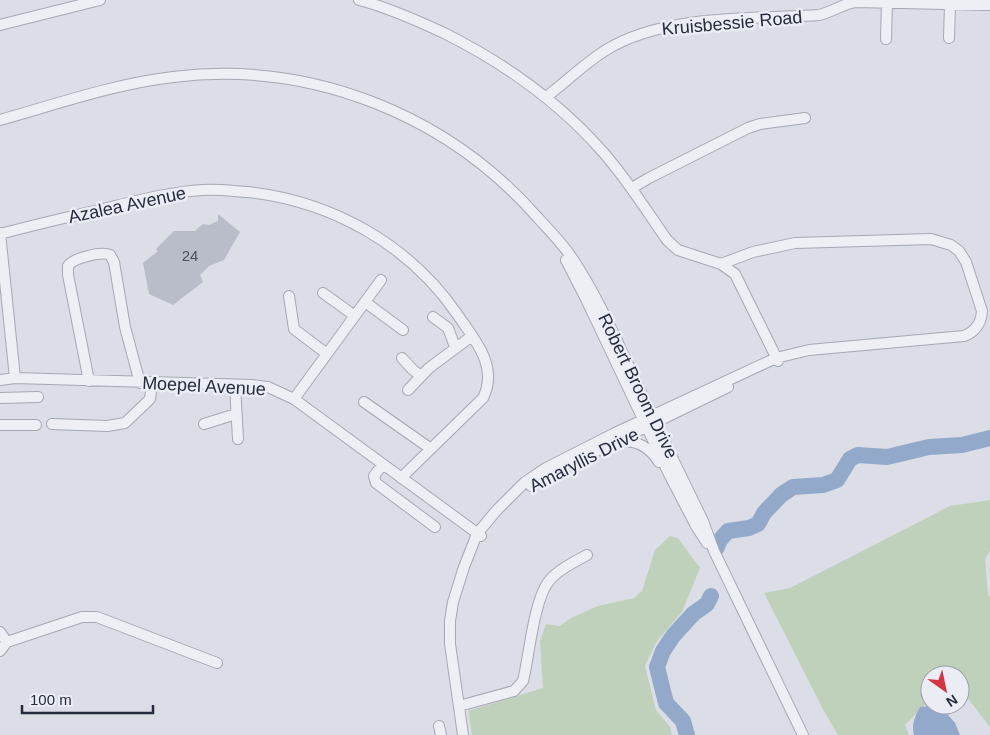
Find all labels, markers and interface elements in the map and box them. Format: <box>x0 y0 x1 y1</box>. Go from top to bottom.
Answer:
street label: Kruisbessie Road <box>661 7 803 39</box>
street label: Azalea Avenue <box>66 183 188 227</box>
house number: 24 <box>182 247 198 264</box>
street label: Robert Broom Drive <box>594 310 682 462</box>
street label: Moepel Avenue <box>142 373 266 399</box>
street label: Amaryllis Drive <box>526 424 642 496</box>
north arrow <box>920 665 970 715</box>
scale bar <box>22 682 154 714</box>
text: 100 m <box>30 691 72 708</box>
text: N <box>943 691 961 710</box>

